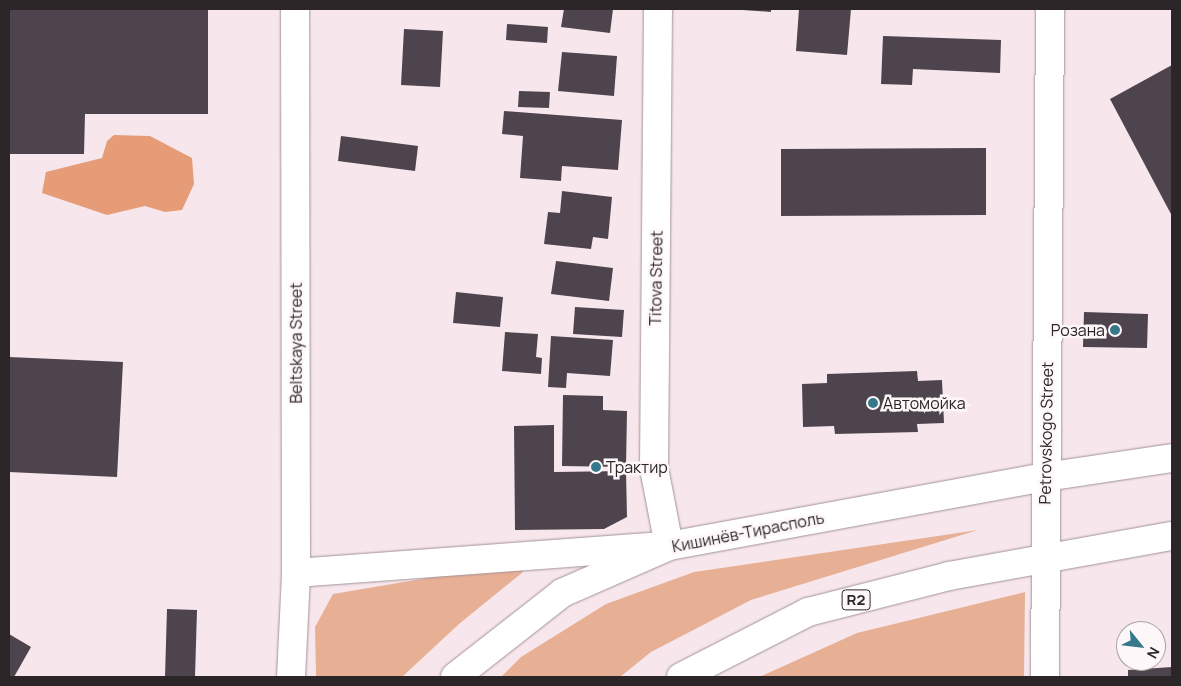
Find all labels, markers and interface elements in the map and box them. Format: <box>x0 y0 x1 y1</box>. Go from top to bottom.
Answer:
street label: Titova Street <box>646 230 666 326</box>
street label: Beltskaya Street <box>286 282 306 404</box>
place label: Розана <box>1051 320 1105 340</box>
marker: Розана <box>1109 324 1121 336</box>
street label: Petrovskogo Street <box>1035 361 1057 505</box>
place label: Автомойка <box>883 393 966 413</box>
marker: Автомойка <box>867 397 879 409</box>
place label: Трактир <box>606 457 668 477</box>
marker: Трактир <box>590 461 602 473</box>
street label: Кишинёв-Тирасполь <box>670 508 826 556</box>
road number: R2 <box>841 588 871 612</box>
north arrow <box>1116 621 1166 671</box>
text: N <box>1143 644 1164 662</box>

